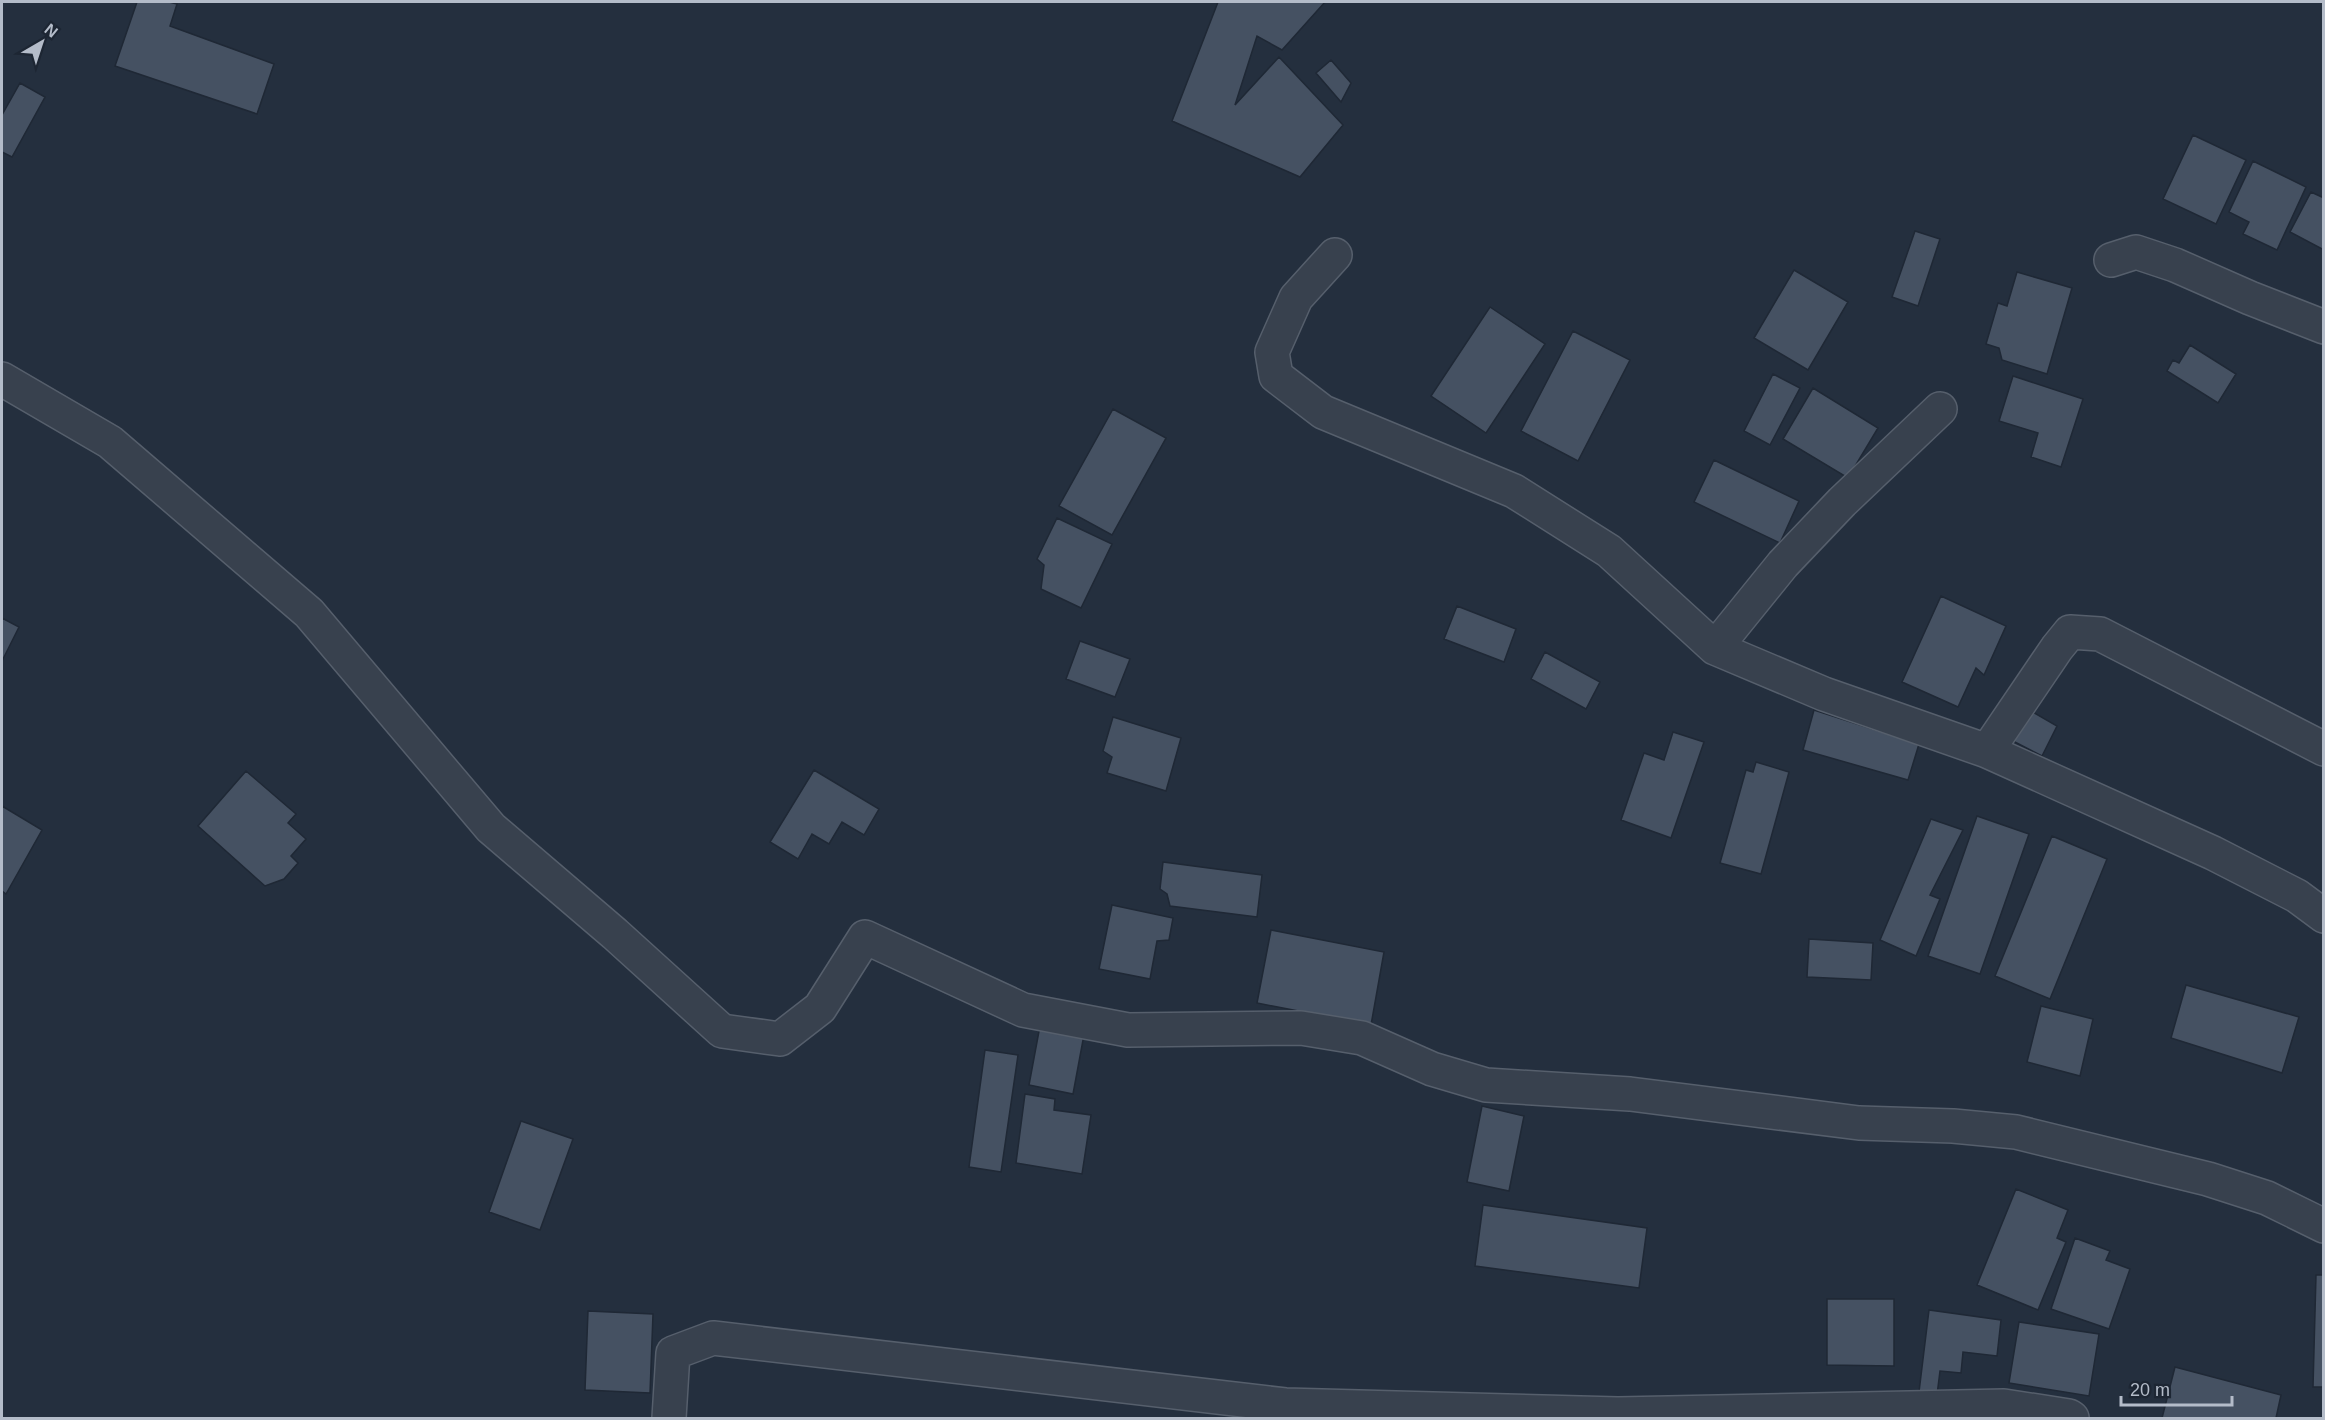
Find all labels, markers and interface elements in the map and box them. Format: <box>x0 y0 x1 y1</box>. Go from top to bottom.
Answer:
north arrow <box>12 12 72 72</box>
text: N <box>41 20 61 41</box>
scale bar <box>2121 1369 2232 1407</box>
text: 20 m <box>2130 1380 2170 1400</box>

